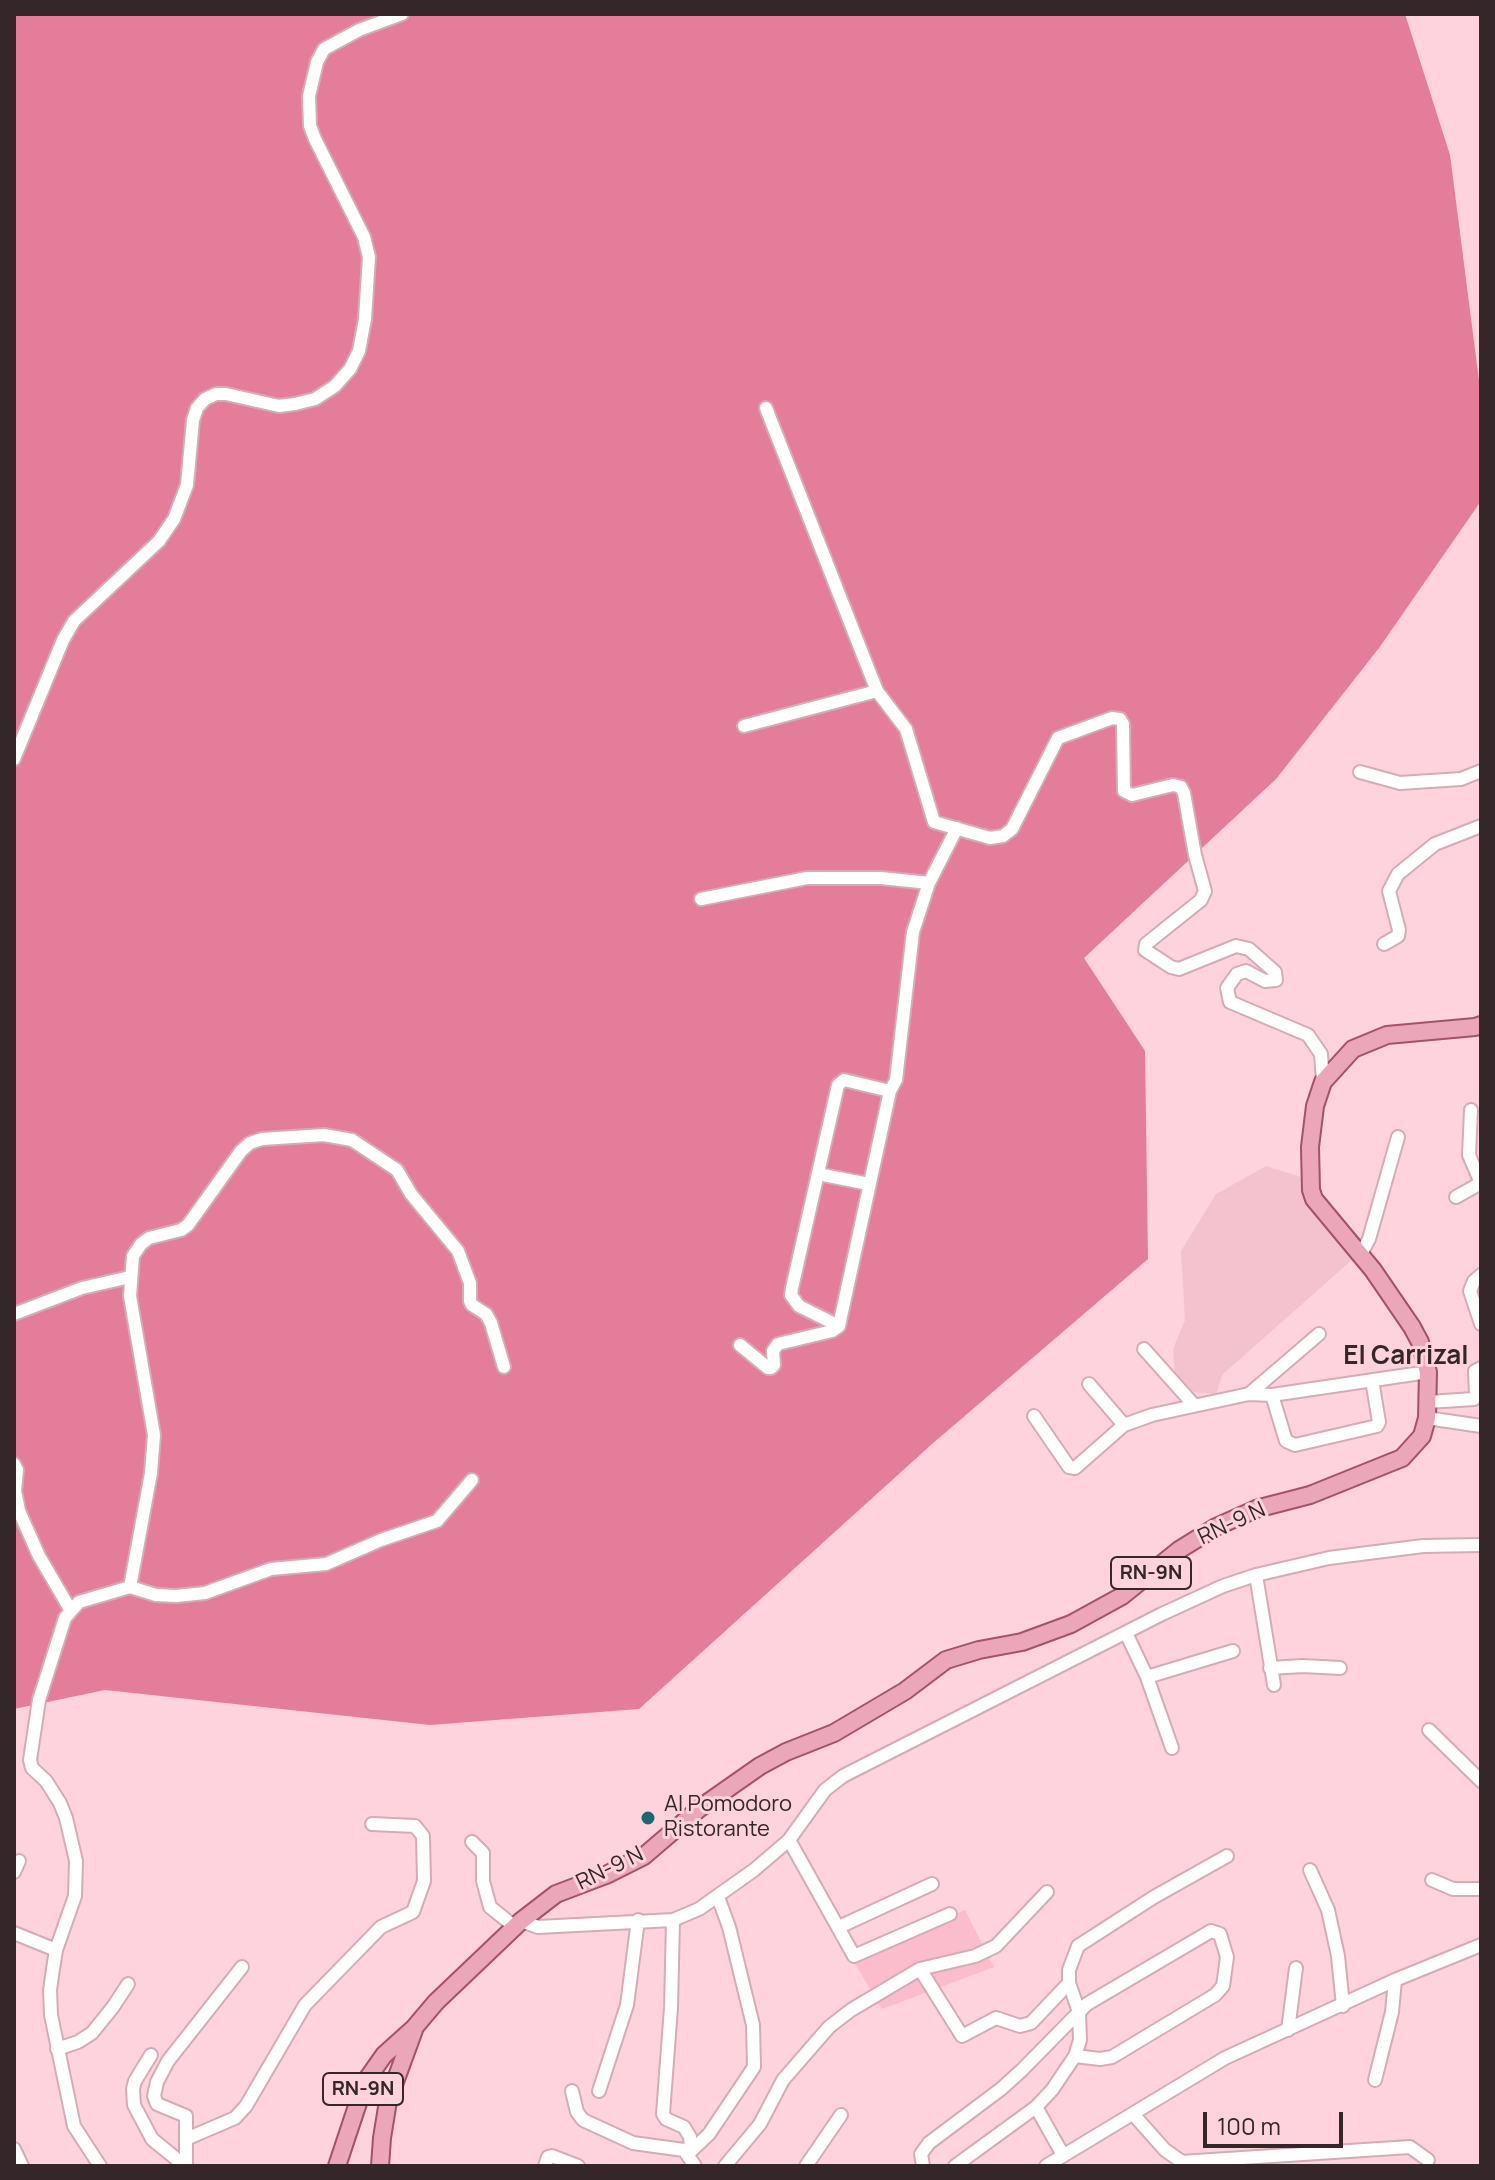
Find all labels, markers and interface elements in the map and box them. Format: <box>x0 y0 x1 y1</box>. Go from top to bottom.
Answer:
district label: El Carrizal <box>1343 1341 1469 1373</box>
street label: RN-9 N <box>1194 1497 1270 1551</box>
road number: RN-9N <box>1111 1557 1191 1589</box>
place label: Al Pomodoro Ristorante <box>664 1792 792 1844</box>
marker: Al Pomodoro Ristorante <box>639 1809 657 1827</box>
street label: RN-9 N <box>572 1842 648 1896</box>
road number: RN-9N <box>323 2073 403 2105</box>
scale bar <box>1207 2096 1347 2146</box>
text: 100 m <box>1217 2109 1281 2142</box>

